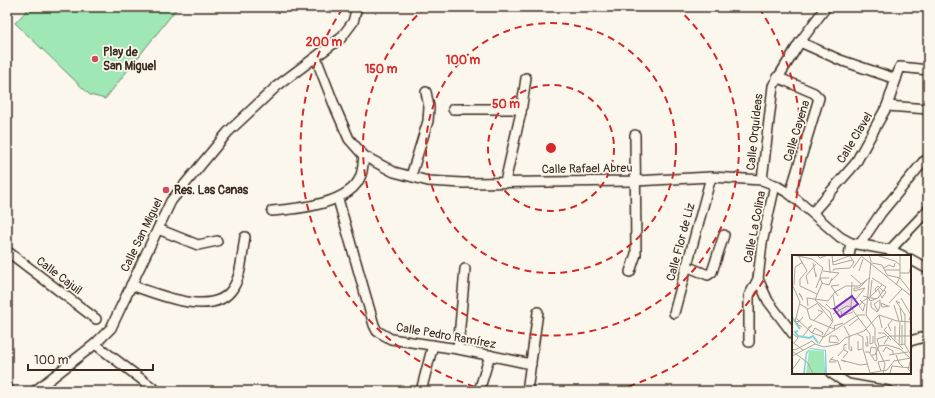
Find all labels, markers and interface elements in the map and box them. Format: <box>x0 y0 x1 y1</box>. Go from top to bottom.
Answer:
text: 200 m <box>306 35 343 50</box>
place label: Play de San Miguel <box>103 45 156 74</box>
text: 100 m <box>446 53 481 68</box>
marker: Play de San Miguel <box>90 54 100 64</box>
text: 150 m <box>365 62 398 77</box>
street label: Calle Orquídeas <box>744 92 767 171</box>
text: 50 m <box>492 97 520 112</box>
street label: Calle Cayena <box>781 98 814 163</box>
street label: Calle Clavel <box>834 109 876 166</box>
centre of rings <box>544 141 558 155</box>
street label: Calle Rafael Abreu <box>541 161 633 177</box>
place label: Res. Las Canas <box>174 183 249 198</box>
marker: Res. Las Canas <box>161 185 171 195</box>
street label: Calle La Colina <box>741 189 769 264</box>
street label: Calle San Miguel <box>118 195 166 274</box>
street label: Calle Flor de Liz <box>663 201 699 283</box>
street label: Calle Cajuil <box>33 254 85 298</box>
inset map <box>792 255 911 374</box>
street label: Calle Pedro Ramírez <box>395 320 497 352</box>
scale bar <box>28 346 153 372</box>
text: 100 m <box>34 353 69 368</box>

